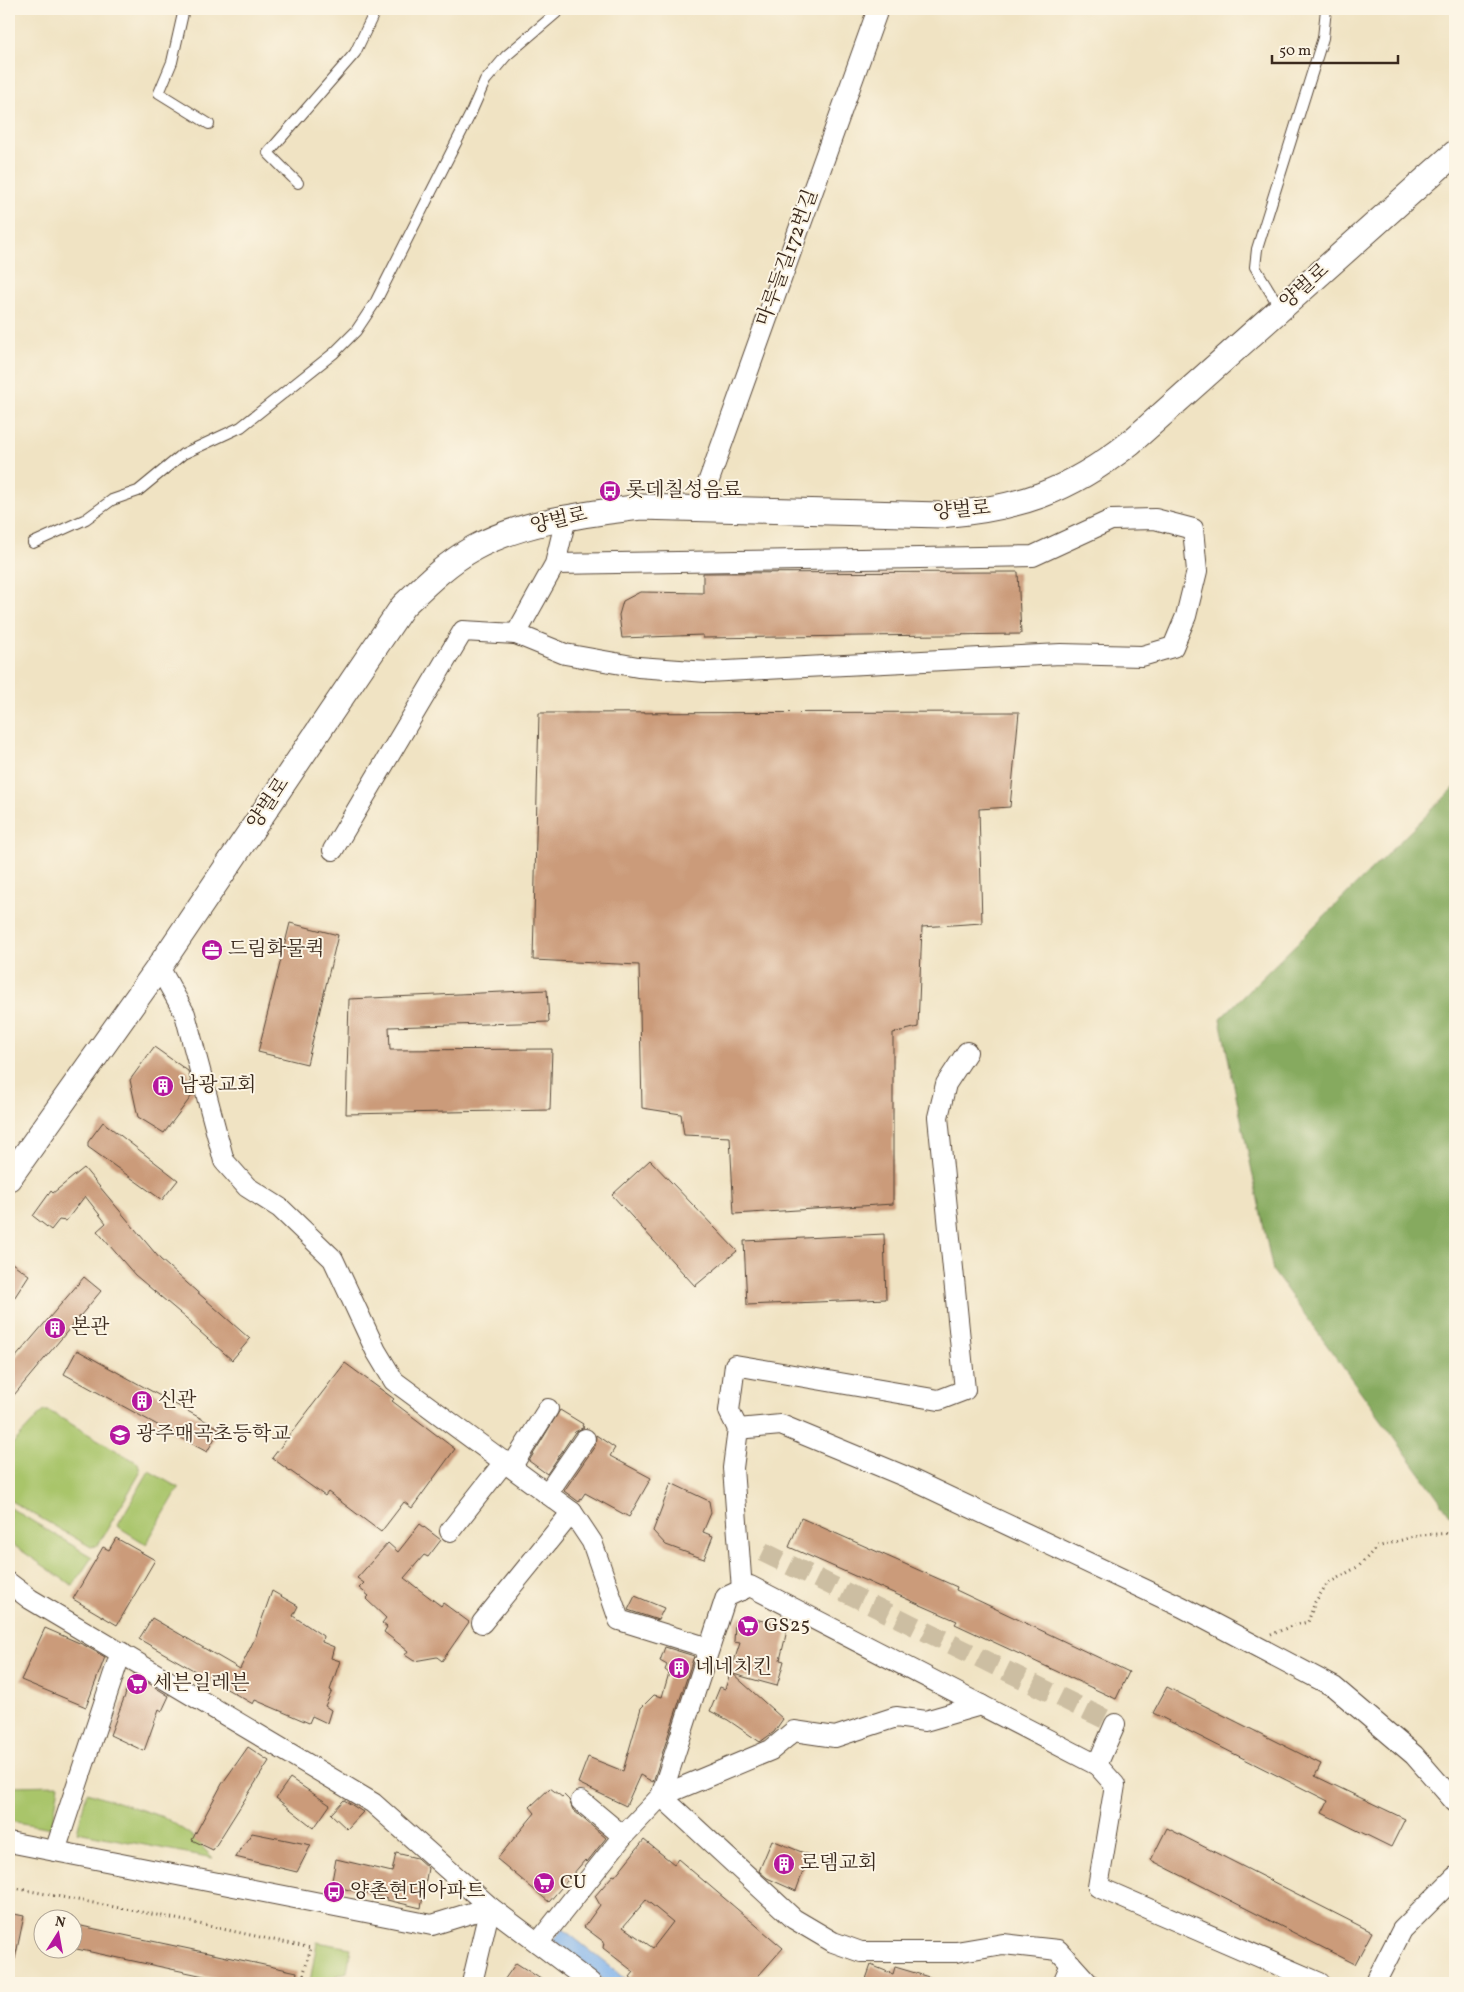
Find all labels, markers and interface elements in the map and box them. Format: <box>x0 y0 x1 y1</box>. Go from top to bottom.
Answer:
scale bar <box>1272 32 1398 64</box>
text: 50 m <box>1279 41 1311 62</box>
street label: 마루들길172번길 <box>750 186 826 330</box>
street label: 양벌로 <box>1274 257 1336 317</box>
place label: 롯데칠성음료 <box>626 477 743 505</box>
bus stop icon: 롯데칠성음료 <box>598 479 622 503</box>
street label: 양벌로 <box>932 495 992 527</box>
street label: 양벌로 <box>528 501 590 541</box>
street label: 양벌로 <box>241 772 297 836</box>
place label: 드림화물퀵 <box>228 936 325 964</box>
office icon: 드림화물퀵 <box>200 938 224 962</box>
place label: 남광교회 <box>179 1072 256 1100</box>
building icon: 남광교회 <box>151 1074 175 1098</box>
place label: 본관 <box>71 1314 110 1342</box>
building icon: 본관 <box>43 1316 67 1340</box>
place label: 신관 <box>158 1387 197 1415</box>
building icon: 신관 <box>130 1389 154 1413</box>
place label: 광주매곡초등학교 <box>136 1421 291 1449</box>
school or university icon: 광주매곡초등학교 <box>108 1423 132 1447</box>
place label: GS25 <box>764 1612 810 1640</box>
supermarket icon: GS25 <box>736 1614 760 1638</box>
place label: 네네치킨 <box>695 1654 772 1682</box>
building icon: 네네치킨 <box>667 1656 691 1680</box>
place label: 세븐일레븐 <box>153 1670 250 1698</box>
supermarket icon: 세븐일레븐 <box>125 1672 149 1696</box>
place label: 로뎀교회 <box>800 1850 877 1878</box>
building icon: 로뎀교회 <box>772 1852 796 1876</box>
place label: CU <box>560 1869 587 1897</box>
supermarket icon: CU <box>532 1871 556 1895</box>
place label: 양촌현대아파트 <box>350 1878 485 1906</box>
bus stop icon: 양촌현대아파트 <box>322 1880 346 1904</box>
north arrow <box>32 1910 82 1960</box>
text: N <box>53 1912 67 1933</box>

